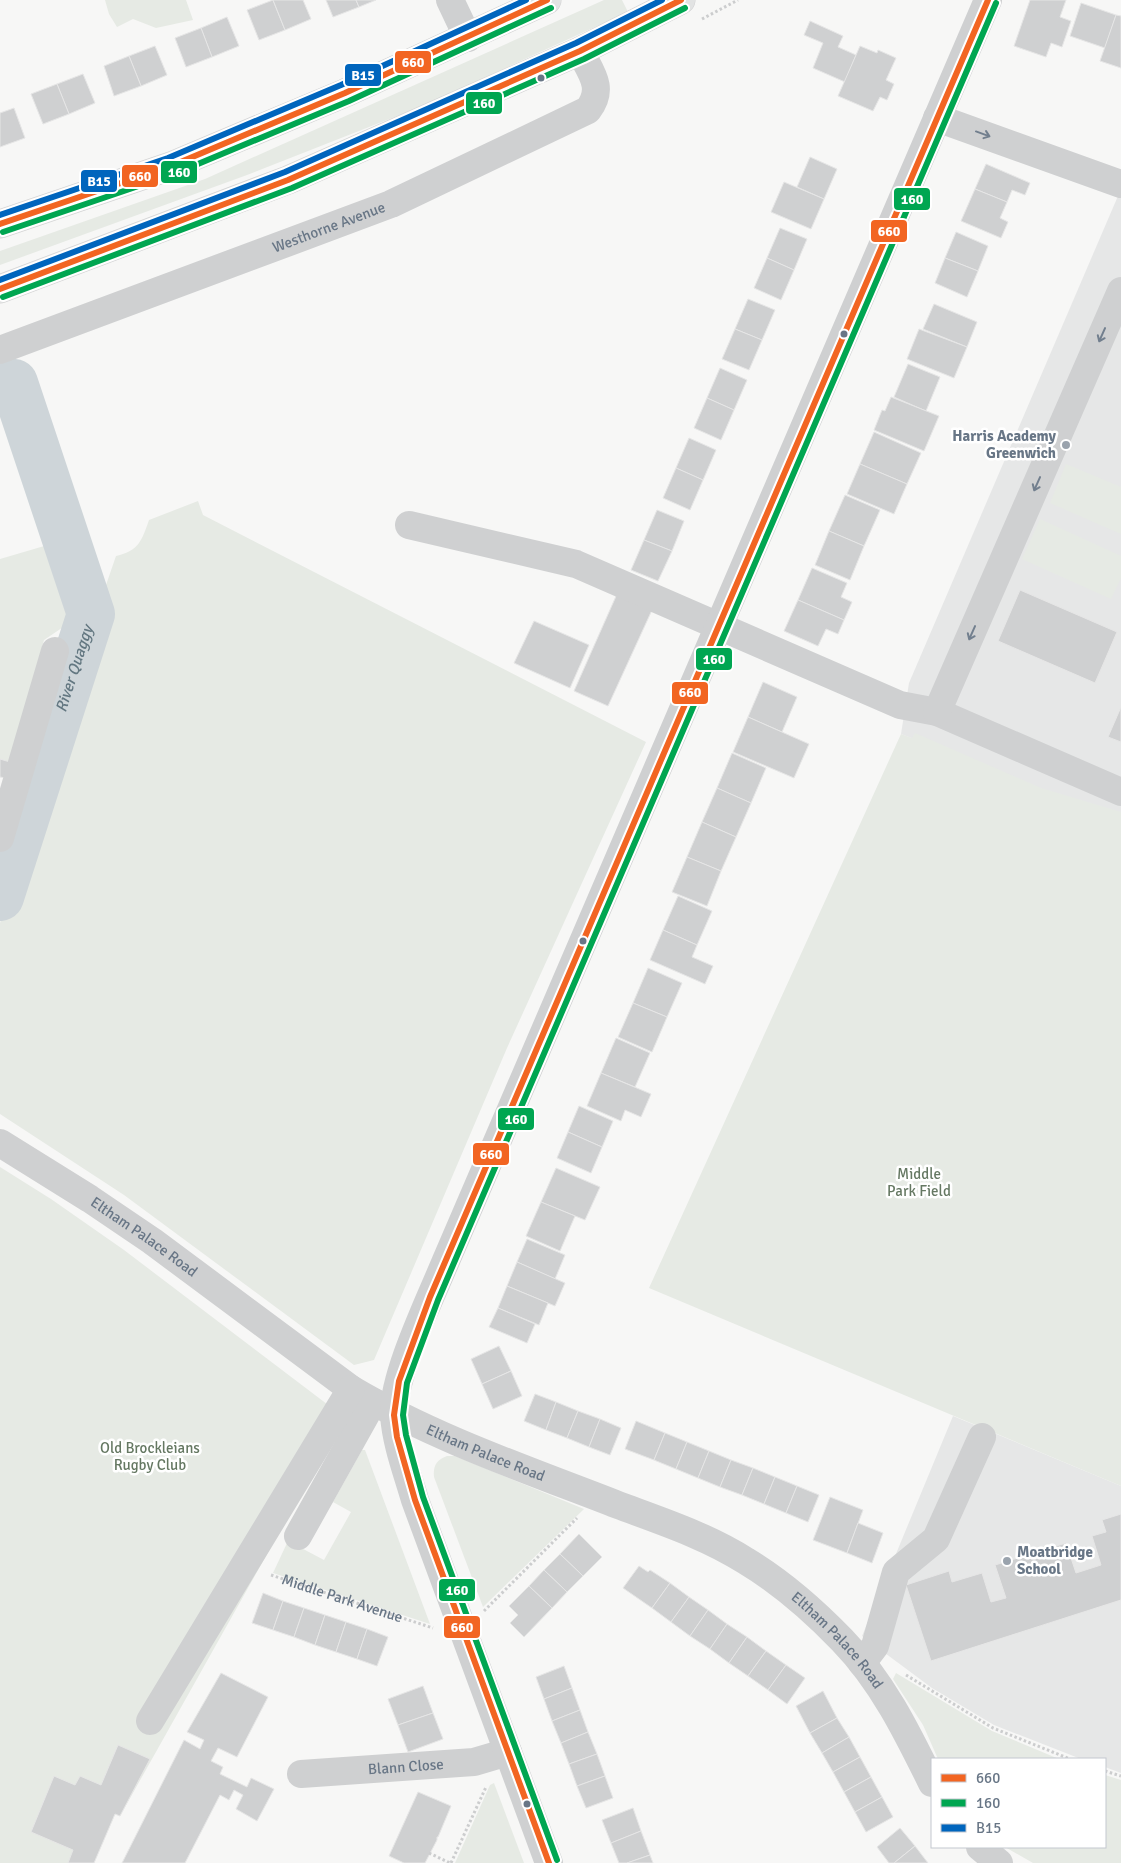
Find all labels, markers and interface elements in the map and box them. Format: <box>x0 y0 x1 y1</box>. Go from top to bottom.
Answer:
line badge: 660 <box>394 50 432 74</box>
text: 660 <box>402 54 425 71</box>
line badge: B15 <box>344 63 382 87</box>
text: B15 <box>351 67 375 84</box>
unlabelled marker <box>536 73 546 83</box>
line badge: 160 <box>465 91 503 115</box>
text: 160 <box>473 95 496 112</box>
one-way arrow <box>975 130 990 139</box>
line badge: 160 <box>160 160 198 184</box>
line badge: 660 <box>121 164 159 188</box>
text: 160 <box>168 164 191 181</box>
text: 660 <box>129 168 152 185</box>
line badge: B15 <box>80 169 118 193</box>
text: B15 <box>87 173 111 190</box>
line badge: 160 <box>893 187 931 211</box>
text: 160 <box>901 191 924 208</box>
street label: Westhorne Avenue <box>270 198 388 256</box>
line badge: 660 <box>870 219 908 243</box>
text: 660 <box>878 223 901 240</box>
one-way arrow <box>1096 327 1106 342</box>
unlabelled marker <box>839 329 849 339</box>
place label: Harris Academy Greenwich <box>952 427 1057 462</box>
marker: Harris Academy Greenwich <box>1060 439 1072 451</box>
one-way arrow <box>1031 476 1041 491</box>
water label: River Quaggy <box>51 621 98 715</box>
one-way arrow <box>966 625 976 640</box>
line badge: 160 <box>695 647 733 671</box>
text: 160 <box>703 651 726 668</box>
line badge: 660 <box>671 681 709 705</box>
text: 660 <box>679 684 702 701</box>
unlabelled marker <box>578 936 588 946</box>
line badge: 160 <box>497 1107 535 1131</box>
text: 160 <box>505 1111 528 1128</box>
line badge: 660 <box>472 1142 510 1166</box>
text: 660 <box>480 1146 503 1163</box>
park label: Middle Park Field <box>887 1165 951 1200</box>
street label: Eltham Palace Road <box>87 1193 201 1281</box>
street label: Eltham Palace Road <box>423 1420 547 1485</box>
park label: Old Brockleians Rugby Club <box>100 1439 200 1474</box>
place label: Moatbridge School <box>1017 1543 1093 1578</box>
marker: Moatbridge School <box>1001 1555 1013 1567</box>
street label: Middle Park Avenue <box>279 1570 405 1627</box>
line badge: 160 <box>438 1578 476 1602</box>
text: 160 <box>446 1582 469 1599</box>
street label: Eltham Palace Road <box>788 1588 887 1692</box>
line badge: 660 <box>443 1615 481 1639</box>
text: 660 <box>451 1619 474 1636</box>
street label: Blann Close <box>367 1755 444 1778</box>
legend <box>931 1758 1106 1848</box>
text: 660 <box>976 1769 1000 1787</box>
text: 160 <box>976 1794 1000 1812</box>
unlabelled marker <box>522 1799 532 1809</box>
text: B15 <box>976 1819 1001 1837</box>

